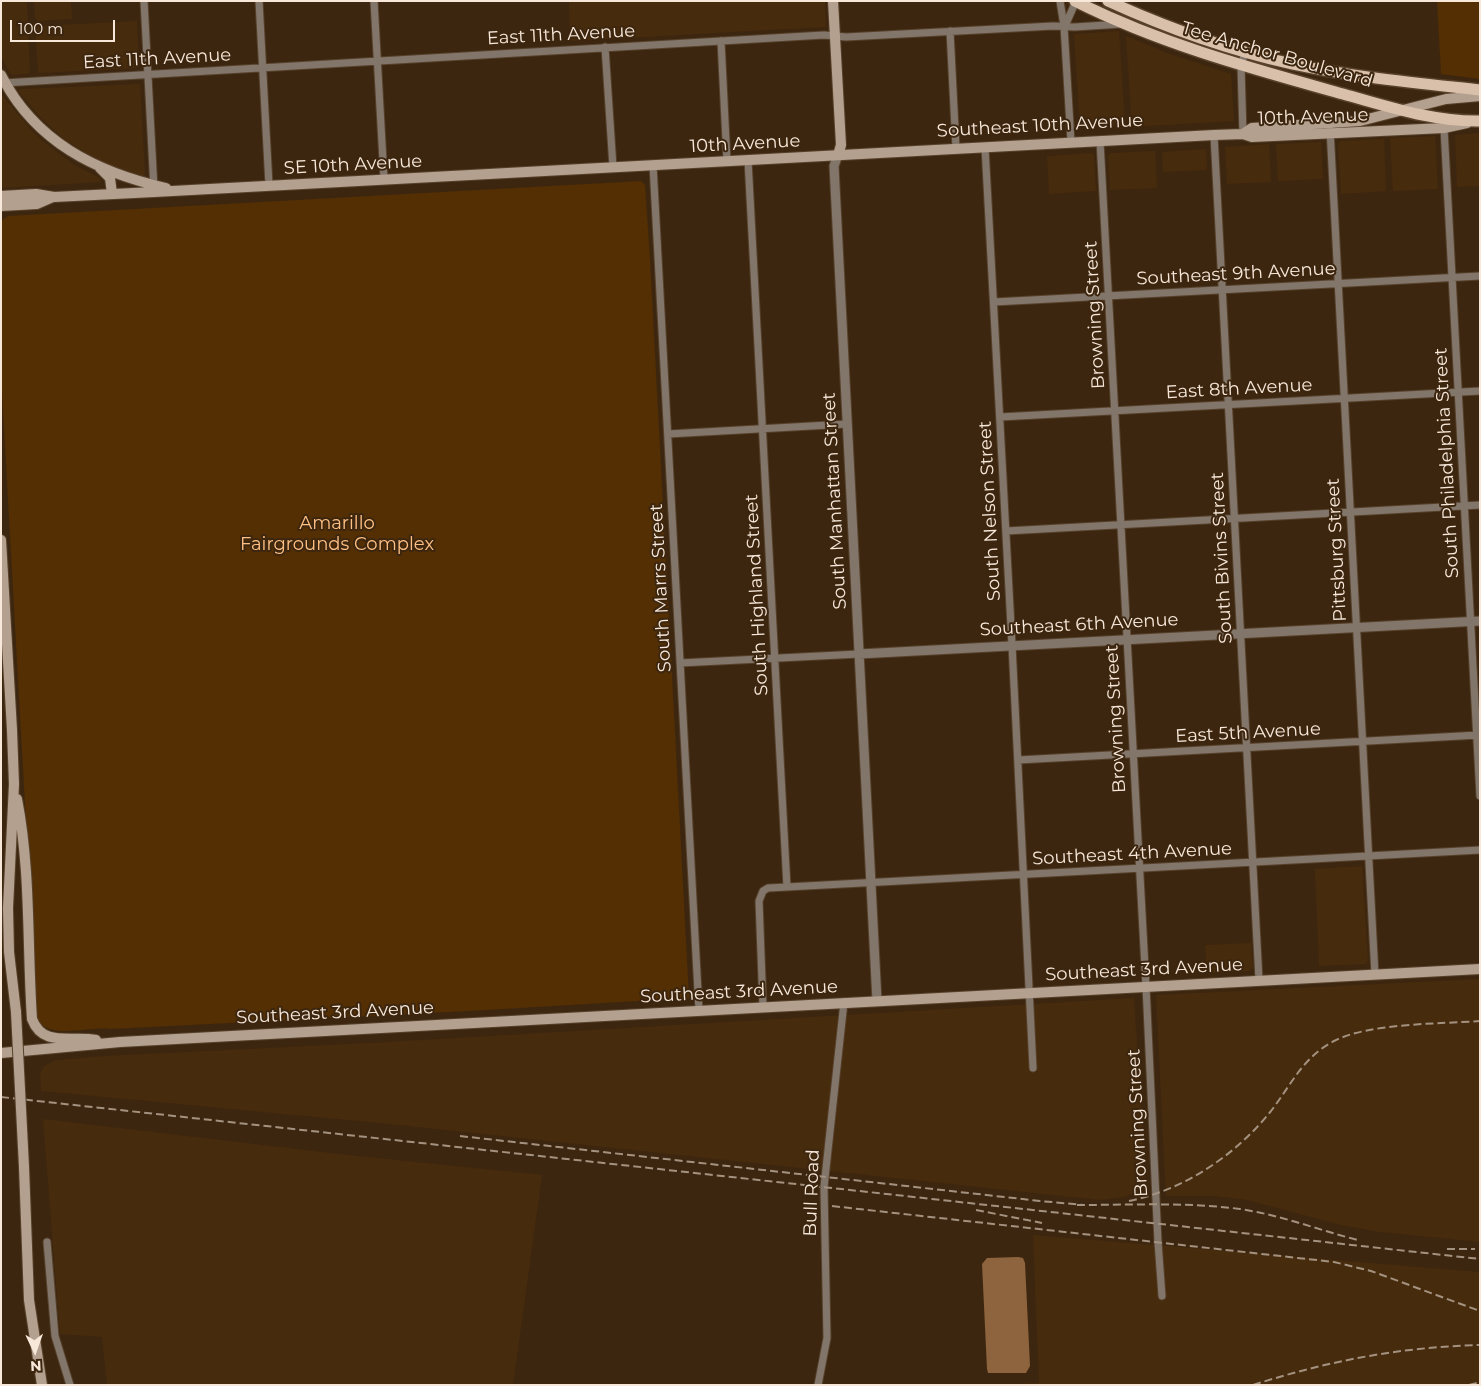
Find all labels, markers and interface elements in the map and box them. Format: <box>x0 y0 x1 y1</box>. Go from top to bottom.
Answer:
scale bar <box>12 10 118 42</box>
street label: Tee Anchor Boulevard <box>1179 17 1375 93</box>
text: 100 m <box>18 19 63 38</box>
street label: East 11th Avenue <box>486 20 636 50</box>
street label: East 11th Avenue <box>82 44 232 74</box>
street label: 10th Avenue <box>1257 104 1369 130</box>
street label: Southeast 10th Avenue <box>936 110 1144 142</box>
street label: 10th Avenue <box>689 130 801 158</box>
street label: SE 10th Avenue <box>283 151 423 179</box>
street label: Browning Street <box>1080 241 1110 389</box>
street label: Southeast 9th Avenue <box>1136 258 1336 290</box>
street label: South Philadelphia Street <box>1430 347 1464 579</box>
street label: East 8th Avenue <box>1165 374 1313 404</box>
street label: South Manhattan Street <box>819 392 851 610</box>
street label: South Nelson Street <box>974 420 1006 602</box>
street label: South Bivins Street <box>1207 472 1237 644</box>
street label: Pittsburg Street <box>1322 478 1352 622</box>
street label: South Highland Street <box>741 494 773 696</box>
street label: South Marrs Street <box>646 503 676 673</box>
park label: Amarillo Fairgrounds Complex <box>240 513 434 556</box>
street label: Southeast 6th Avenue <box>979 609 1179 641</box>
street label: Browning Street <box>1101 645 1131 793</box>
street label: East 5th Avenue <box>1175 718 1321 748</box>
street label: Southeast 4th Avenue <box>1032 838 1232 870</box>
street label: Southeast 3rd Avenue <box>1045 954 1243 986</box>
street label: Southeast 3rd Avenue <box>640 976 838 1008</box>
street label: Southeast 3rd Avenue <box>236 997 434 1029</box>
street label: Browning Street <box>1123 1049 1153 1197</box>
street label: Bull Road <box>800 1149 824 1237</box>
north arrow <box>10 1326 60 1376</box>
text: N <box>30 1357 42 1375</box>

